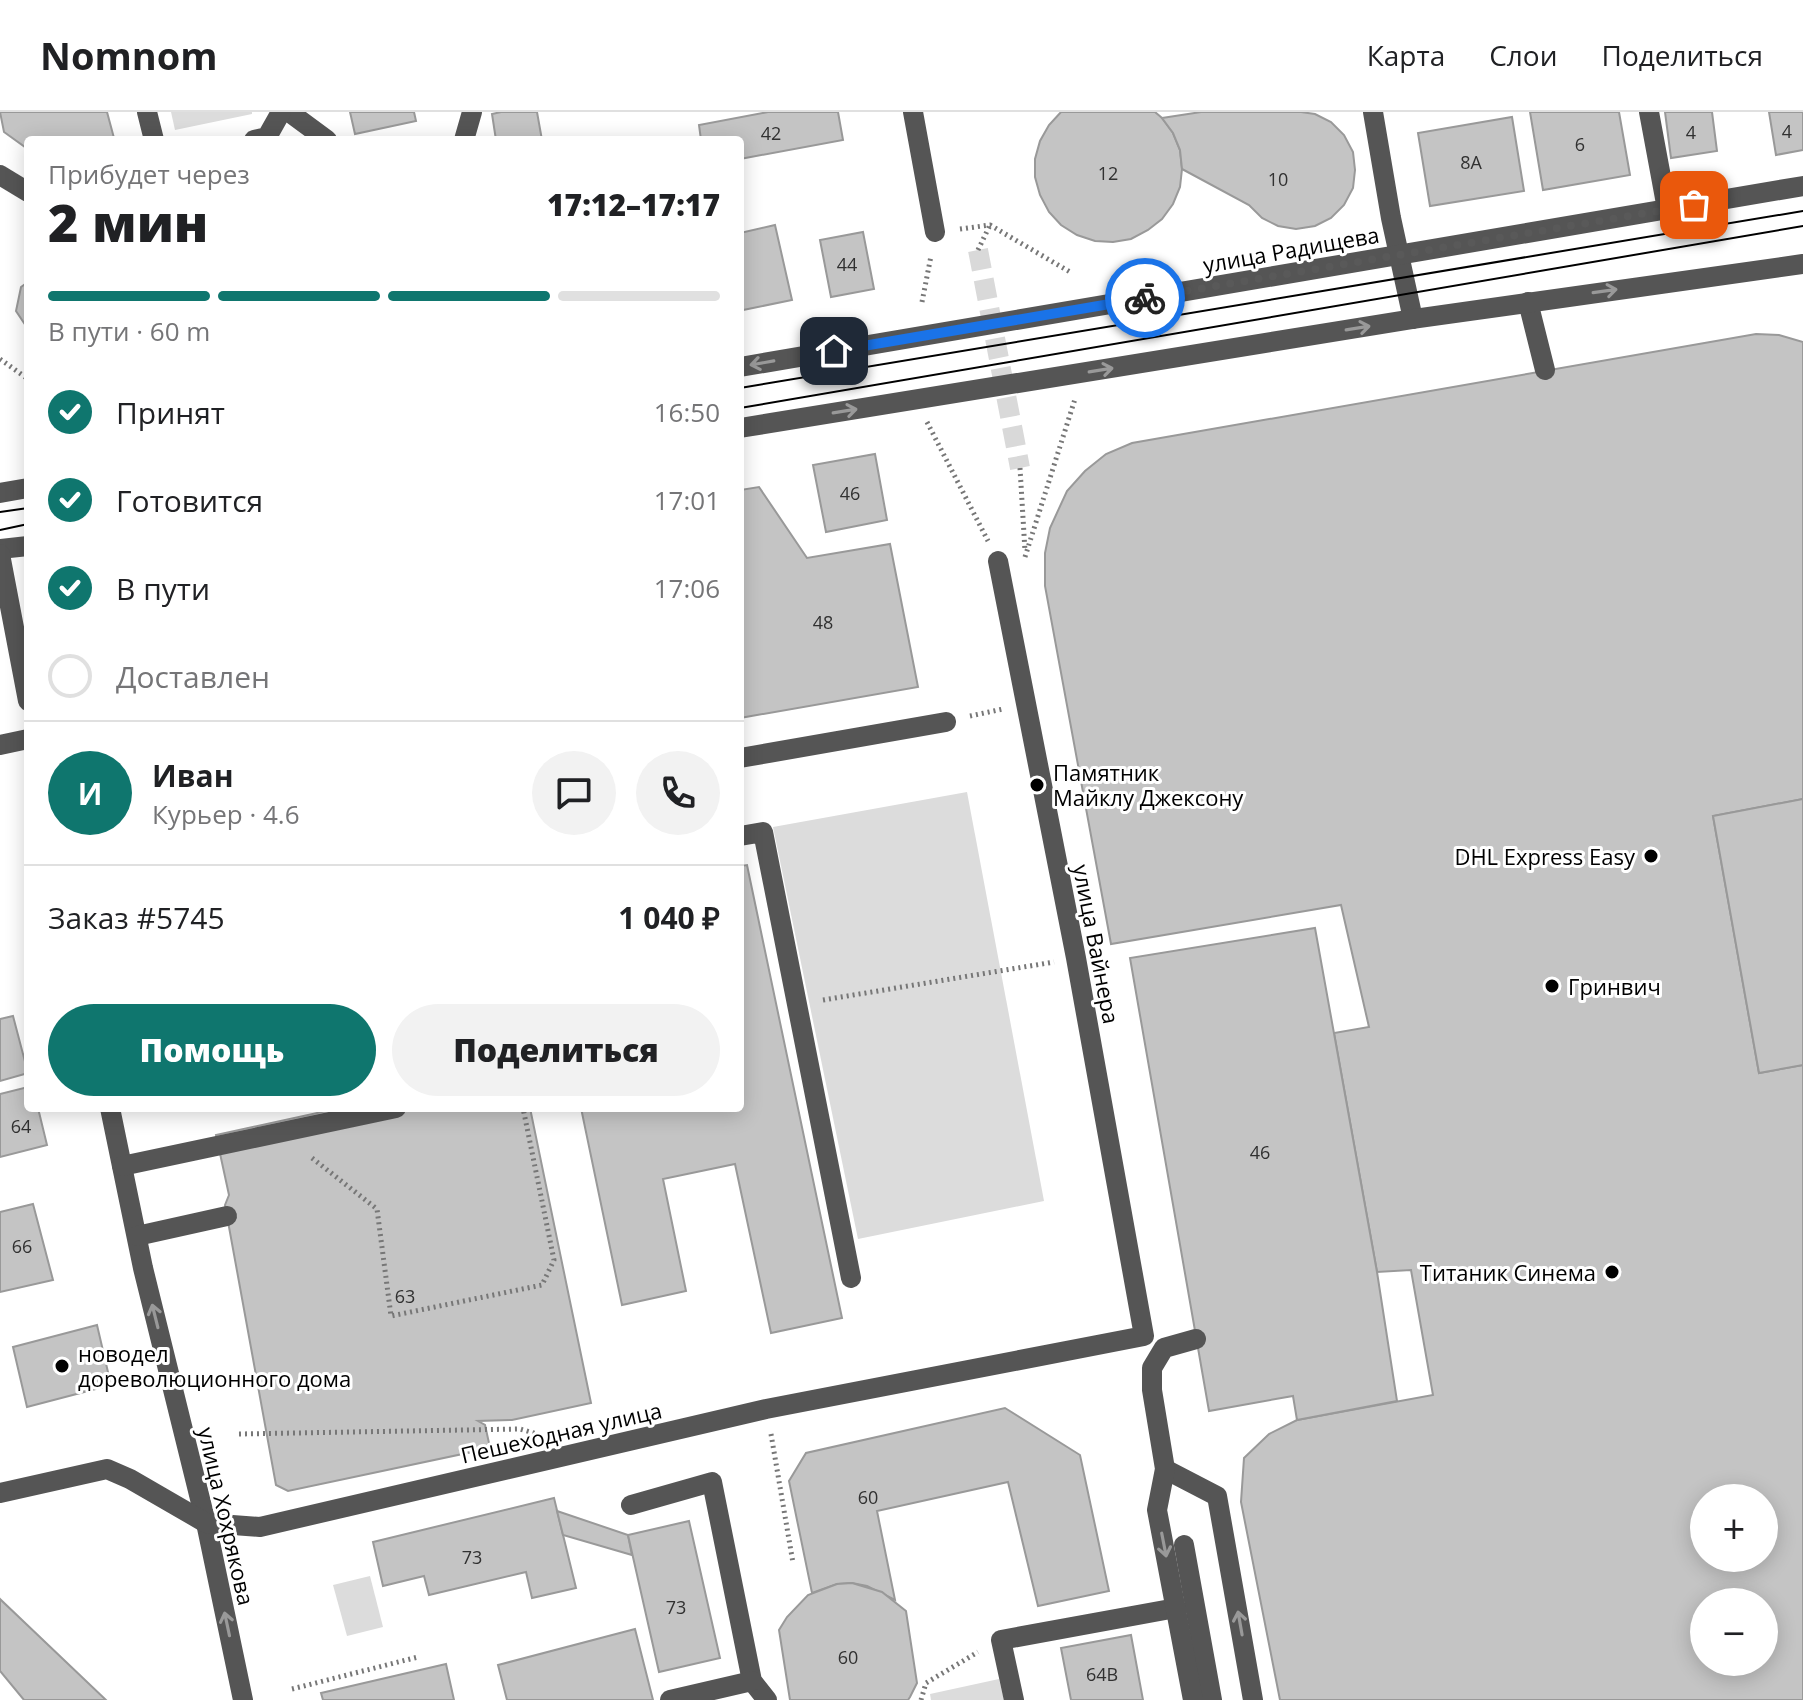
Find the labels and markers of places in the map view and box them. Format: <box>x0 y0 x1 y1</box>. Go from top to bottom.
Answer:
pin <box>1660 171 1728 239</box>
pin <box>800 317 868 385</box>
place label: Памятник Майклу Джексону <box>1053 757 1244 812</box>
marker: Памятник Майклу Джексону <box>1028 776 1046 794</box>
place label: DHL Express Easy <box>1454 841 1636 871</box>
marker: DHL Express Easy <box>1642 847 1660 865</box>
place label: Гринвич <box>1568 971 1661 1001</box>
marker: Гринвич <box>1543 977 1561 995</box>
place label: Титаник Синема <box>1420 1257 1596 1287</box>
marker: Титаник Синема <box>1603 1263 1621 1281</box>
place label: новодел дореволюционного дома <box>78 1338 351 1393</box>
marker: новодел дореволюционного дома <box>53 1357 71 1375</box>

